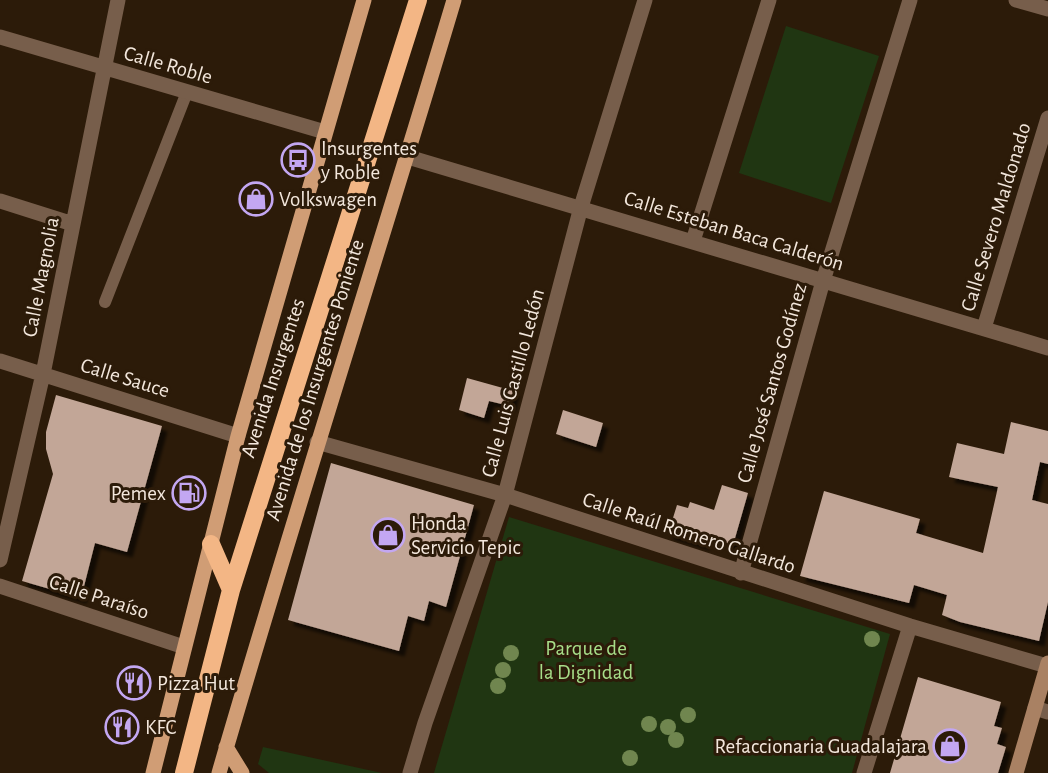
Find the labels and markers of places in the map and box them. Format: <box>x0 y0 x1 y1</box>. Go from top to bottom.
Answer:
place label: Insurgentes y Roble <box>320 138 417 183</box>
bus stop icon: Insurgentes y Roble <box>280 142 316 178</box>
shop icon: Volkswagen <box>238 181 274 217</box>
place label: Volkswagen <box>279 189 377 210</box>
fuel station icon: Pemex <box>171 475 207 511</box>
place label: Pemex <box>111 483 166 504</box>
place label: Honda Servicio Tepic <box>411 513 521 558</box>
shop icon: Honda Servicio Tepic <box>370 517 406 553</box>
restaurant icon: Pizza Hut <box>116 665 152 701</box>
place label: Pizza Hut <box>157 673 235 694</box>
restaurant icon: KFC <box>104 709 140 745</box>
place label: KFC <box>145 717 177 738</box>
shop icon: Refaccionaria Guadalajara <box>932 728 968 764</box>
place label: Refaccionaria Guadalajara <box>715 736 927 757</box>

